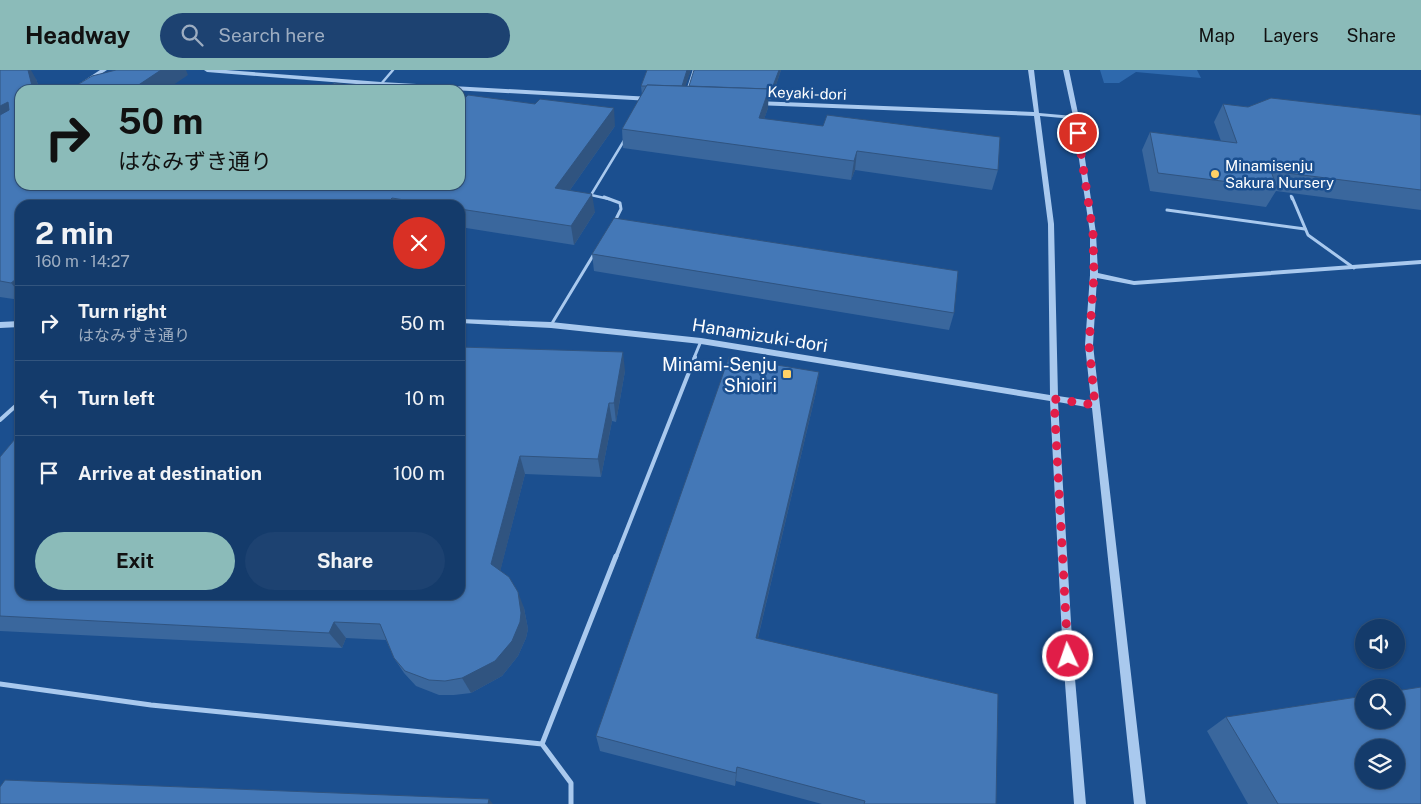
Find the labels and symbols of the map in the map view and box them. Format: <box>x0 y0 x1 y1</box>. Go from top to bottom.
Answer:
street label: Keyaki-dori <box>767 83 847 103</box>
pin <box>1057 112 1099 154</box>
place label: Minamisenju Sakura Nursery <box>1225 157 1334 191</box>
marker: Minamisenju Sakura Nursery <box>1209 168 1221 180</box>
street label: Hanamizuki-dori <box>691 314 829 356</box>
place label: Minami-Senju Shioiri <box>662 354 777 396</box>
marker: Minami-Senju Shioiri <box>781 368 793 380</box>
position arrow <box>1041 629 1093 681</box>

